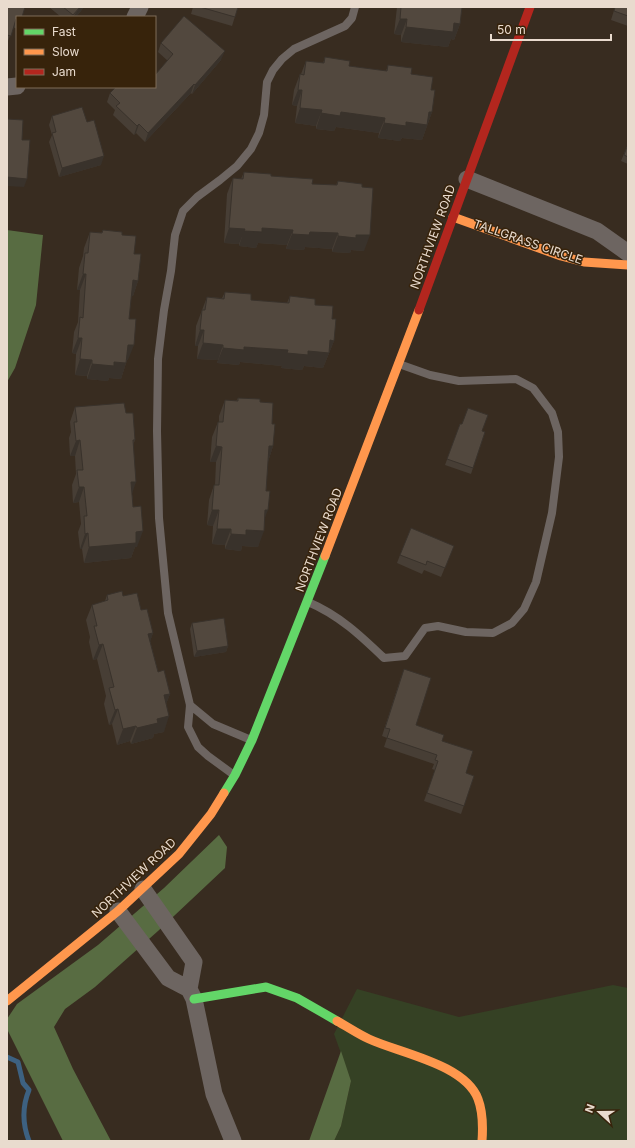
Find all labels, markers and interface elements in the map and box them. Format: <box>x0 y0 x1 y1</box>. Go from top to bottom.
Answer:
legend <box>16 16 156 88</box>
scale bar <box>491 16 611 42</box>
text: 50 m <box>497 22 526 37</box>
text: Fast <box>52 24 76 39</box>
text: Slow <box>52 44 80 59</box>
text: Jam <box>52 64 76 79</box>
street label: NORTHVIEW ROAD <box>407 183 458 291</box>
street label: TALLGRASS CIRCLE <box>472 216 585 267</box>
street label: NORTHVIEW ROAD <box>292 486 345 594</box>
street label: NORTHVIEW ROAD <box>88 835 179 921</box>
north arrow <box>579 1092 619 1132</box>
text: N <box>582 1102 598 1115</box>

